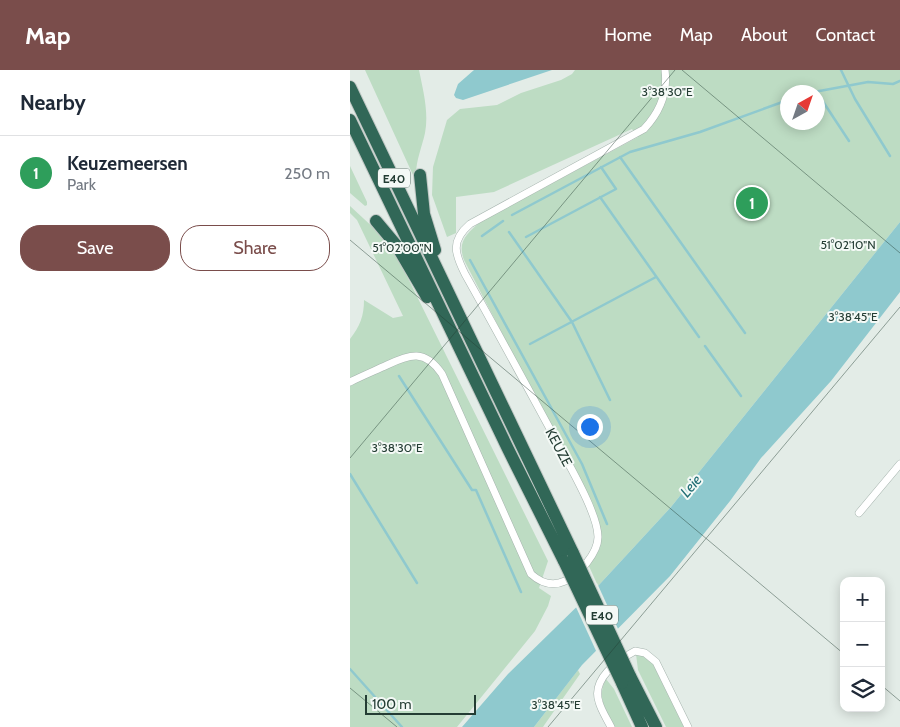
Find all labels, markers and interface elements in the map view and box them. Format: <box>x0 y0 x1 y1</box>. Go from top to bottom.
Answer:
text: Map <box>25 21 71 50</box>
text: Home <box>604 24 652 46</box>
text: Map <box>680 24 713 46</box>
text: About <box>741 24 787 46</box>
text: Contact <box>815 24 875 46</box>
text: 3°38'30"E <box>641 84 693 99</box>
north arrow <box>780 85 825 130</box>
text: Nearby <box>20 90 86 115</box>
text: Keuzemeersen <box>67 152 188 175</box>
text: 1 <box>33 164 39 183</box>
text: 250 m <box>284 164 330 183</box>
road number: E40 <box>378 169 410 188</box>
text: Park <box>67 175 96 194</box>
pin: 1 <box>736 184 768 222</box>
button: Save <box>20 225 170 271</box>
button: Share <box>180 225 330 271</box>
text: 51°02'10"N <box>820 237 876 252</box>
text: 51°02'00"N <box>372 240 432 255</box>
text: 3°38'45"E <box>828 309 878 324</box>
your location <box>577 414 603 440</box>
street label: KEUZE <box>541 425 577 470</box>
text: 3°38'30"E <box>371 440 423 455</box>
water label: Leie <box>676 471 706 501</box>
map controls <box>840 577 885 712</box>
button: + <box>840 577 885 622</box>
road number: E40 <box>586 606 618 624</box>
button: − <box>840 622 885 667</box>
button: layers <box>840 667 885 712</box>
scale bar <box>365 692 476 715</box>
text: 100 m <box>372 695 412 713</box>
text: 3°38'45"E <box>531 697 581 712</box>

